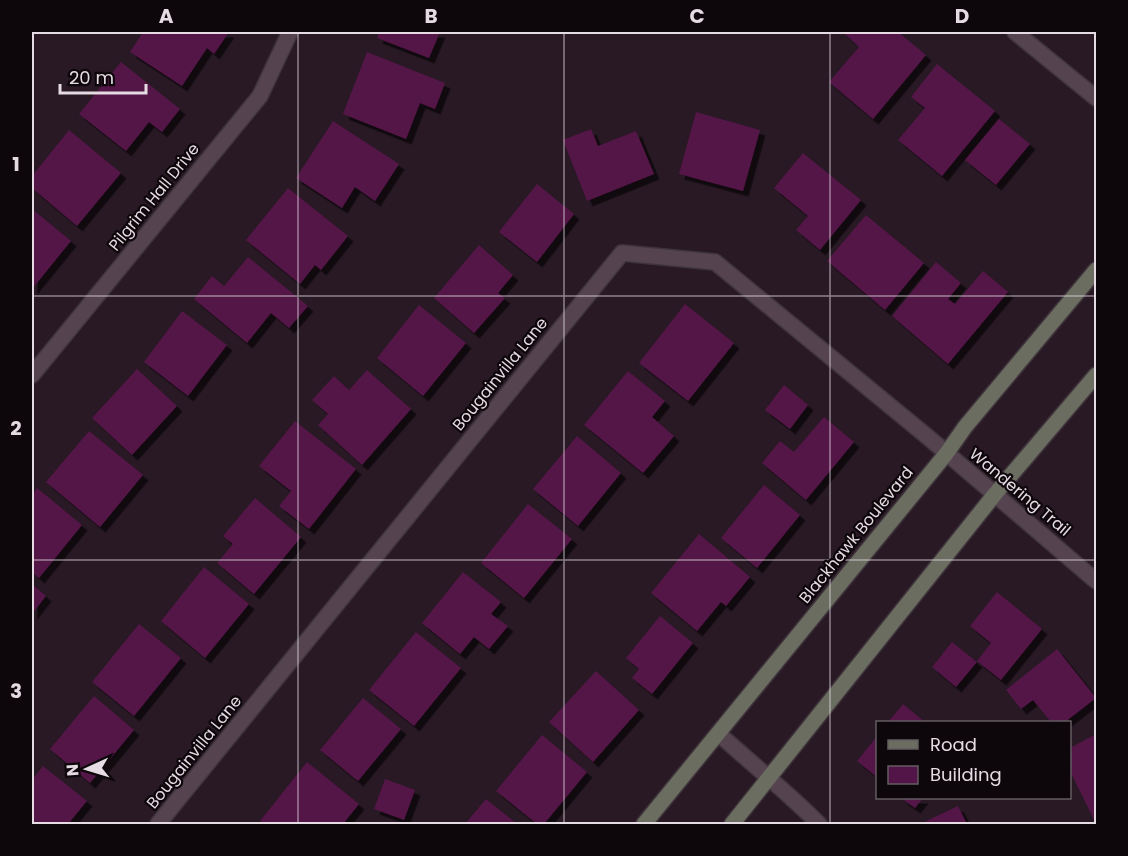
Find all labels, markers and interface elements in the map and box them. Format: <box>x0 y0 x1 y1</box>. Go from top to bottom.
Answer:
text: A <box>159 2 174 30</box>
text: B <box>424 2 438 30</box>
text: C <box>689 2 705 30</box>
text: D <box>955 2 969 30</box>
scale bar <box>60 57 146 95</box>
text: 20 m <box>69 65 114 90</box>
street label: Pilgrim Hall Drive <box>103 138 205 256</box>
text: 1 <box>12 150 20 178</box>
street label: Bougainvilla Lane <box>447 312 553 436</box>
text: 2 <box>10 414 22 442</box>
street label: Wandering Trail <box>964 443 1076 541</box>
street label: Blackhawk Boulevard <box>794 462 918 608</box>
text: 3 <box>10 677 22 705</box>
street label: Bougainvilla Lane <box>141 690 247 814</box>
legend <box>876 721 1071 799</box>
text: Road <box>930 732 977 757</box>
north arrow <box>57 739 117 799</box>
text: Building <box>930 762 1002 787</box>
text: N <box>61 763 84 777</box>

